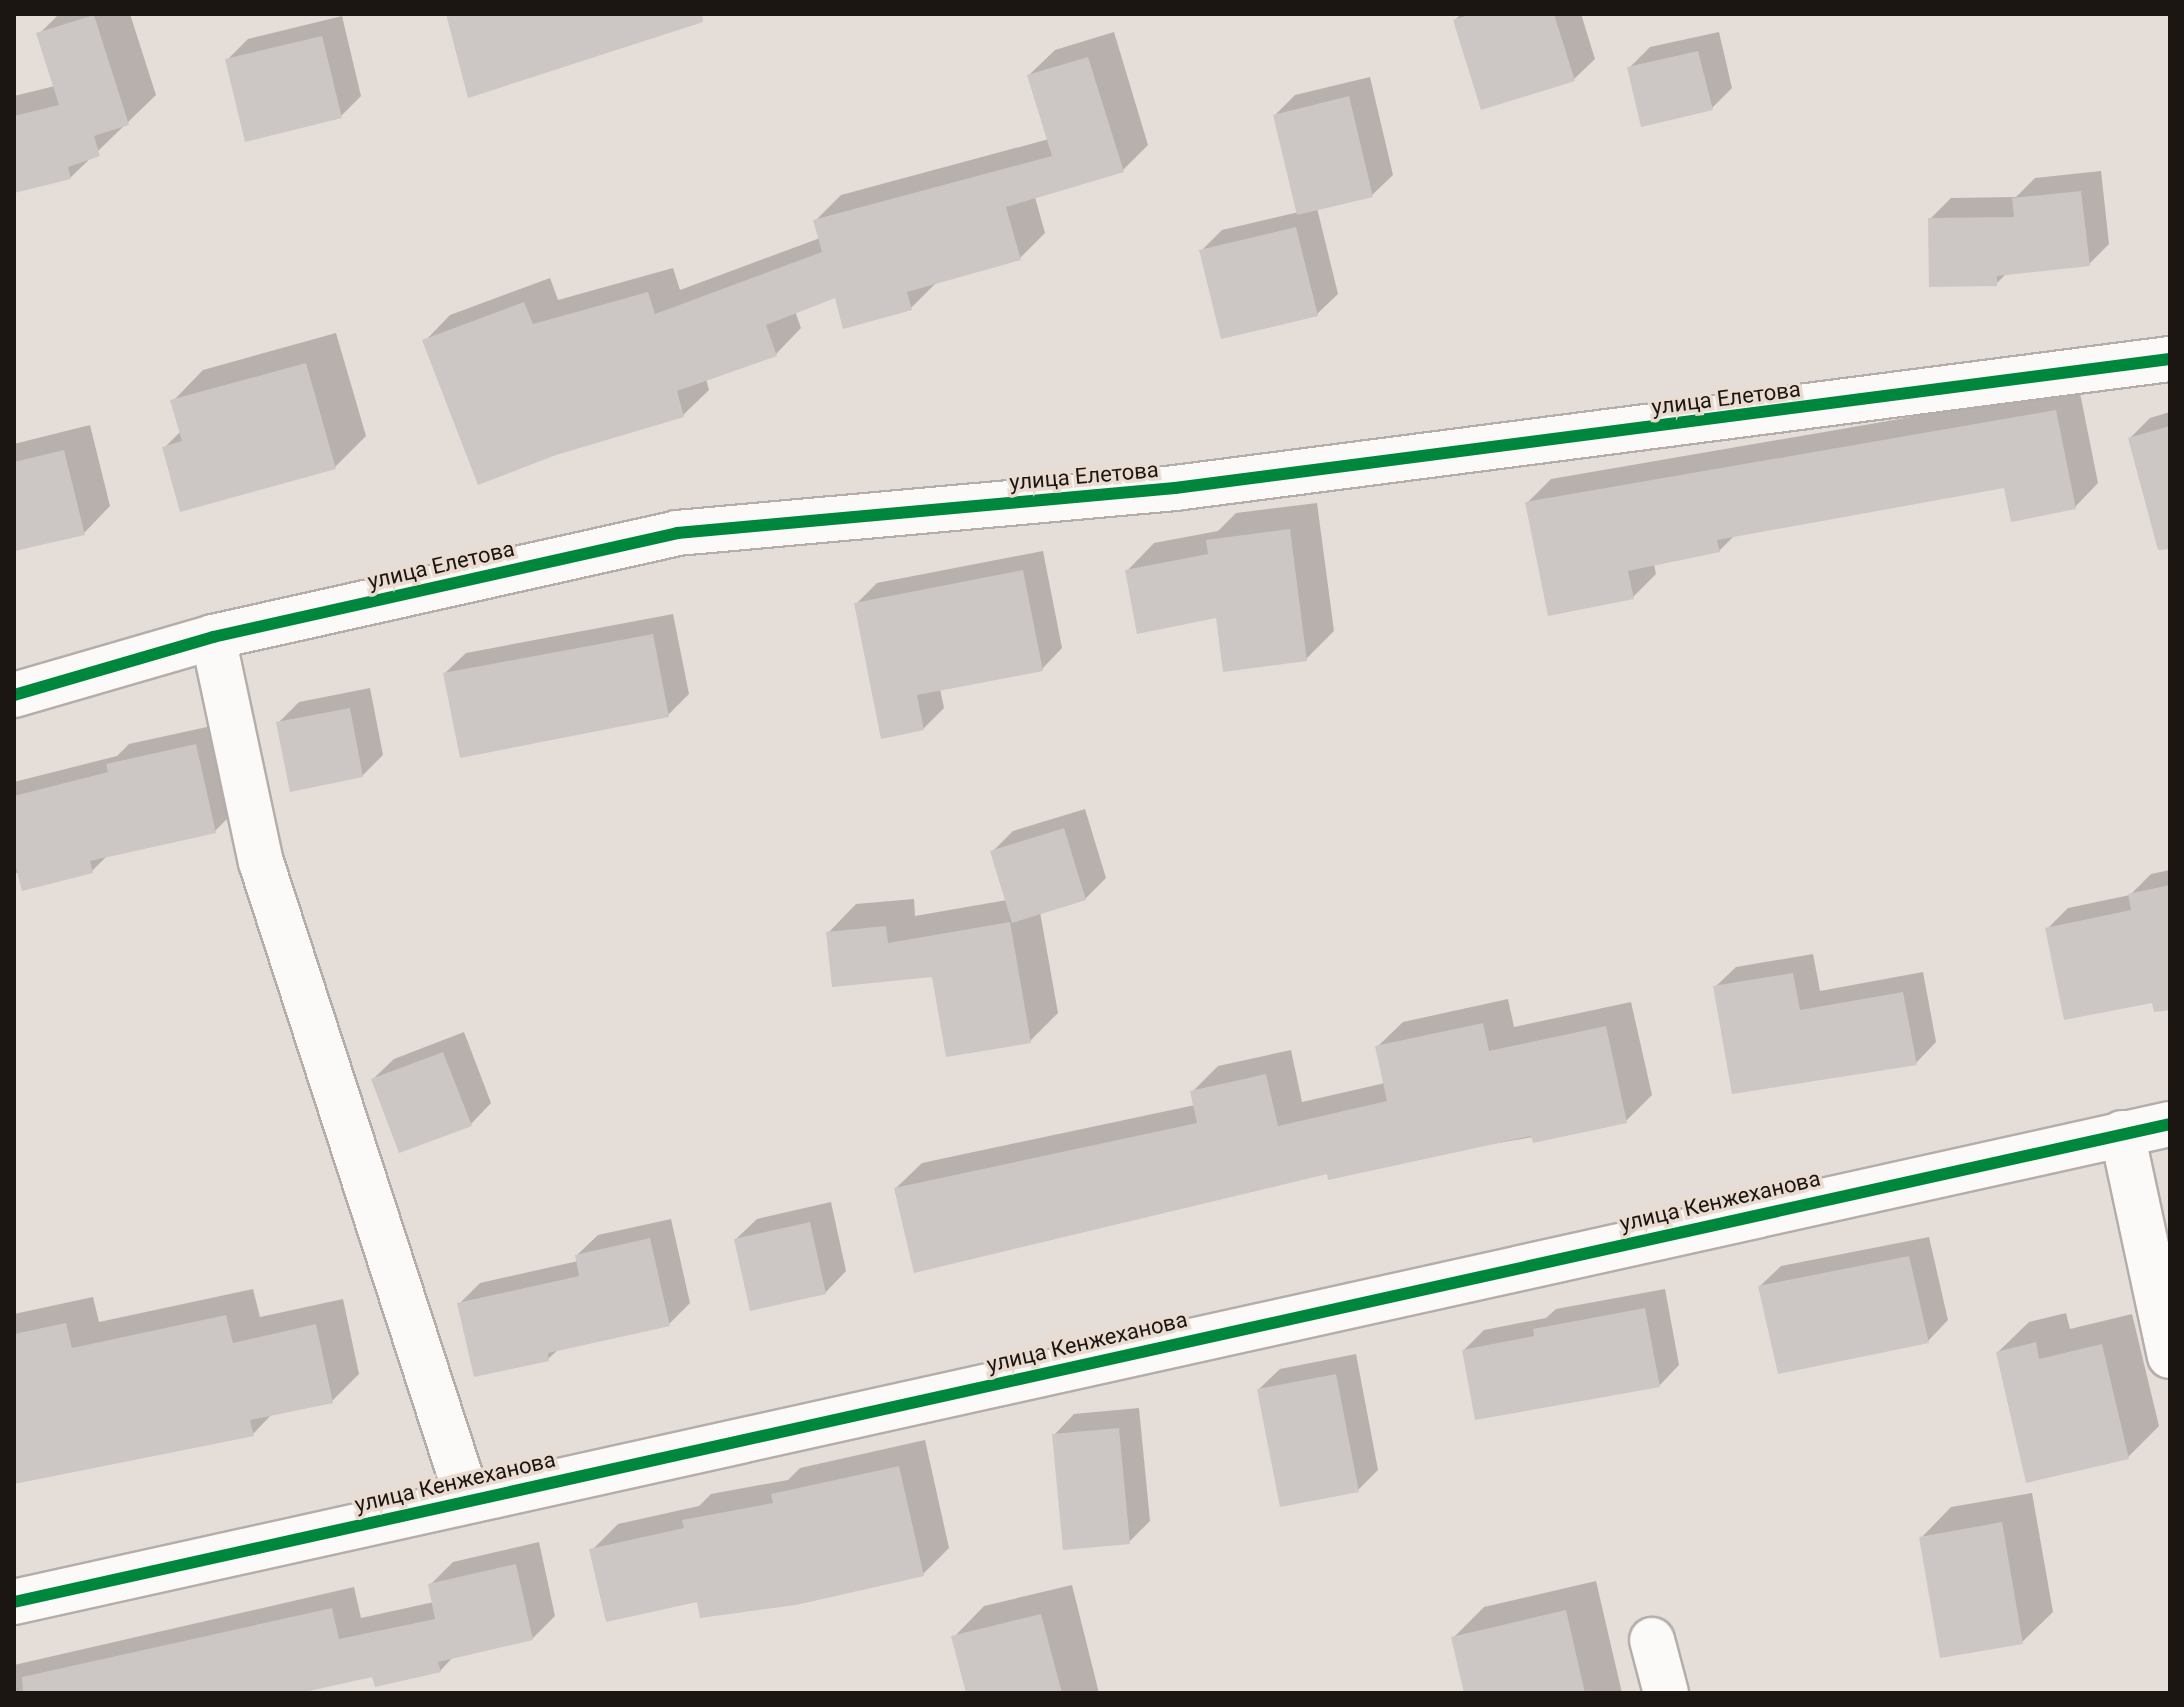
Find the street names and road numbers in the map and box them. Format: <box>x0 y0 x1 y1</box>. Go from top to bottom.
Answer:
street label: улица Елетова <box>1650 376 1802 420</box>
street label: улица Елетова <box>1008 456 1160 496</box>
street label: улица Елетова <box>365 535 517 595</box>
street label: улица Кенжеханова <box>1617 1165 1823 1237</box>
street label: улица Кенжеханова <box>984 1306 1190 1378</box>
street label: улица Кенжеханова <box>352 1446 558 1518</box>

